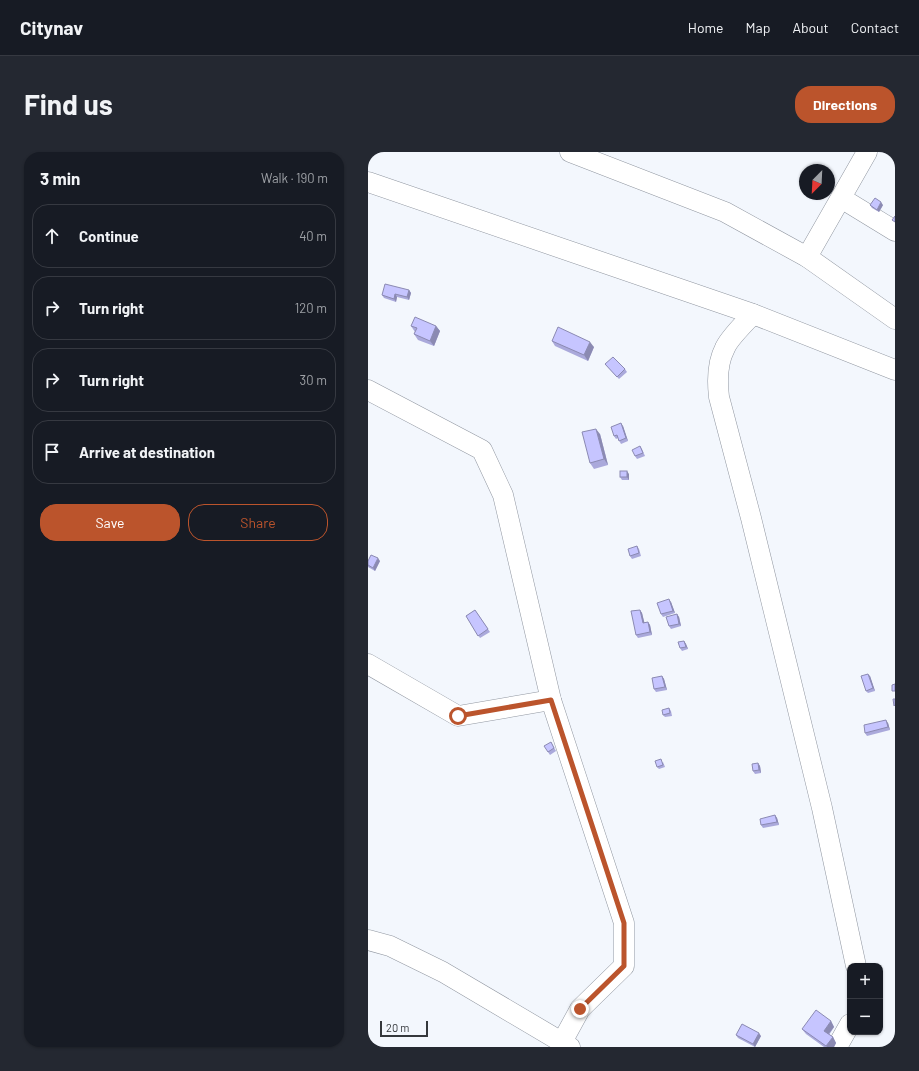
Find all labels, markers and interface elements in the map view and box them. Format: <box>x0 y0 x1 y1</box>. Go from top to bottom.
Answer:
text: Citynav <box>20 16 83 39</box>
text: Home <box>688 19 724 36</box>
text: Map <box>746 19 770 36</box>
text: About <box>792 19 829 36</box>
text: Contact <box>851 19 899 36</box>
button: Directions <box>795 86 895 123</box>
text: Find us <box>24 87 113 121</box>
north arrow <box>799 164 835 200</box>
text: 3 min <box>40 168 80 188</box>
text: Walk · 190 m <box>261 170 328 186</box>
icon: ahead <box>41 225 63 247</box>
text: Continue <box>79 227 139 245</box>
text: 40 m <box>299 228 327 244</box>
icon: right <box>41 297 63 319</box>
text: Turn right <box>79 299 144 317</box>
text: 120 m <box>295 300 327 316</box>
icon: right <box>41 369 63 391</box>
text: Turn right <box>79 371 144 389</box>
text: 30 m <box>300 372 327 388</box>
icon: arrive <box>41 441 63 463</box>
text: Arrive at destination <box>79 443 215 461</box>
button: Save <box>40 504 180 541</box>
button: Share <box>188 504 328 541</box>
route start <box>449 707 467 725</box>
map controls <box>847 963 883 1035</box>
button: + <box>847 963 883 999</box>
button: − <box>847 999 883 1035</box>
route end <box>571 1000 589 1018</box>
scale bar <box>380 1019 428 1038</box>
text: 20 m <box>386 1021 409 1034</box>

